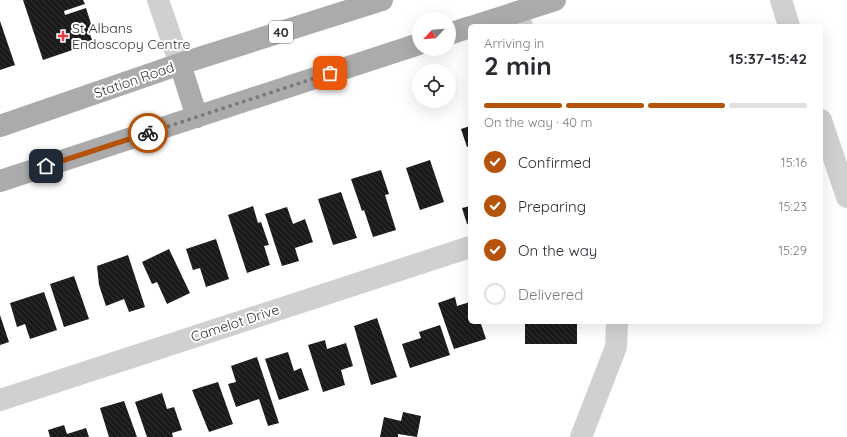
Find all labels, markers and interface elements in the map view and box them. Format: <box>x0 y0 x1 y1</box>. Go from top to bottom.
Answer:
north arrow <box>412 12 456 56</box>
map controls <box>412 12 456 108</box>
place label: St Albans Endoscopy Centre <box>72 19 190 53</box>
road number: 40 <box>269 21 293 43</box>
marker: St Albans Endoscopy Centre <box>57 30 69 42</box>
text: Arriving in <box>484 35 544 51</box>
text: 2 min <box>484 49 552 82</box>
text: 15:37–15:42 <box>729 49 807 68</box>
pin <box>313 56 347 90</box>
street label: Station Road <box>91 58 177 102</box>
icon: bag <box>319 62 341 84</box>
button: locate <box>412 64 456 108</box>
courier <box>128 113 168 153</box>
text: On the way · 40 m <box>484 114 592 130</box>
icon: bike <box>137 122 159 144</box>
pin <box>29 149 63 183</box>
icon: check <box>484 151 506 173</box>
text: Confirmed <box>518 153 591 172</box>
text: 15:16 <box>781 154 807 170</box>
icon: home <box>35 155 57 177</box>
icon: check <box>484 195 506 217</box>
text: Preparing <box>518 197 586 216</box>
text: 15:23 <box>779 198 807 214</box>
icon: check <box>484 239 506 261</box>
text: On the way <box>518 241 597 260</box>
text: 15:29 <box>778 242 807 258</box>
text: Delivered <box>518 285 583 304</box>
street label: Camelot Drive <box>188 300 282 346</box>

